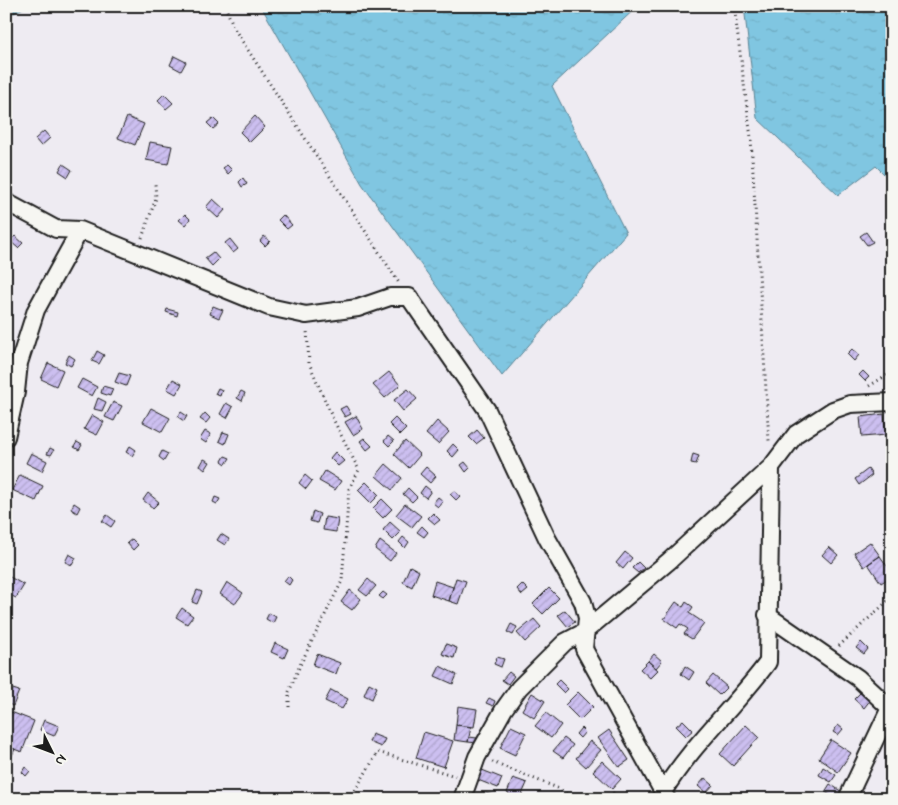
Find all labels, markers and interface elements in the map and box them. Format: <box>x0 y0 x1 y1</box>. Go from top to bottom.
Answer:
north arrow <box>28 728 78 778</box>
text: N <box>50 749 72 770</box>

